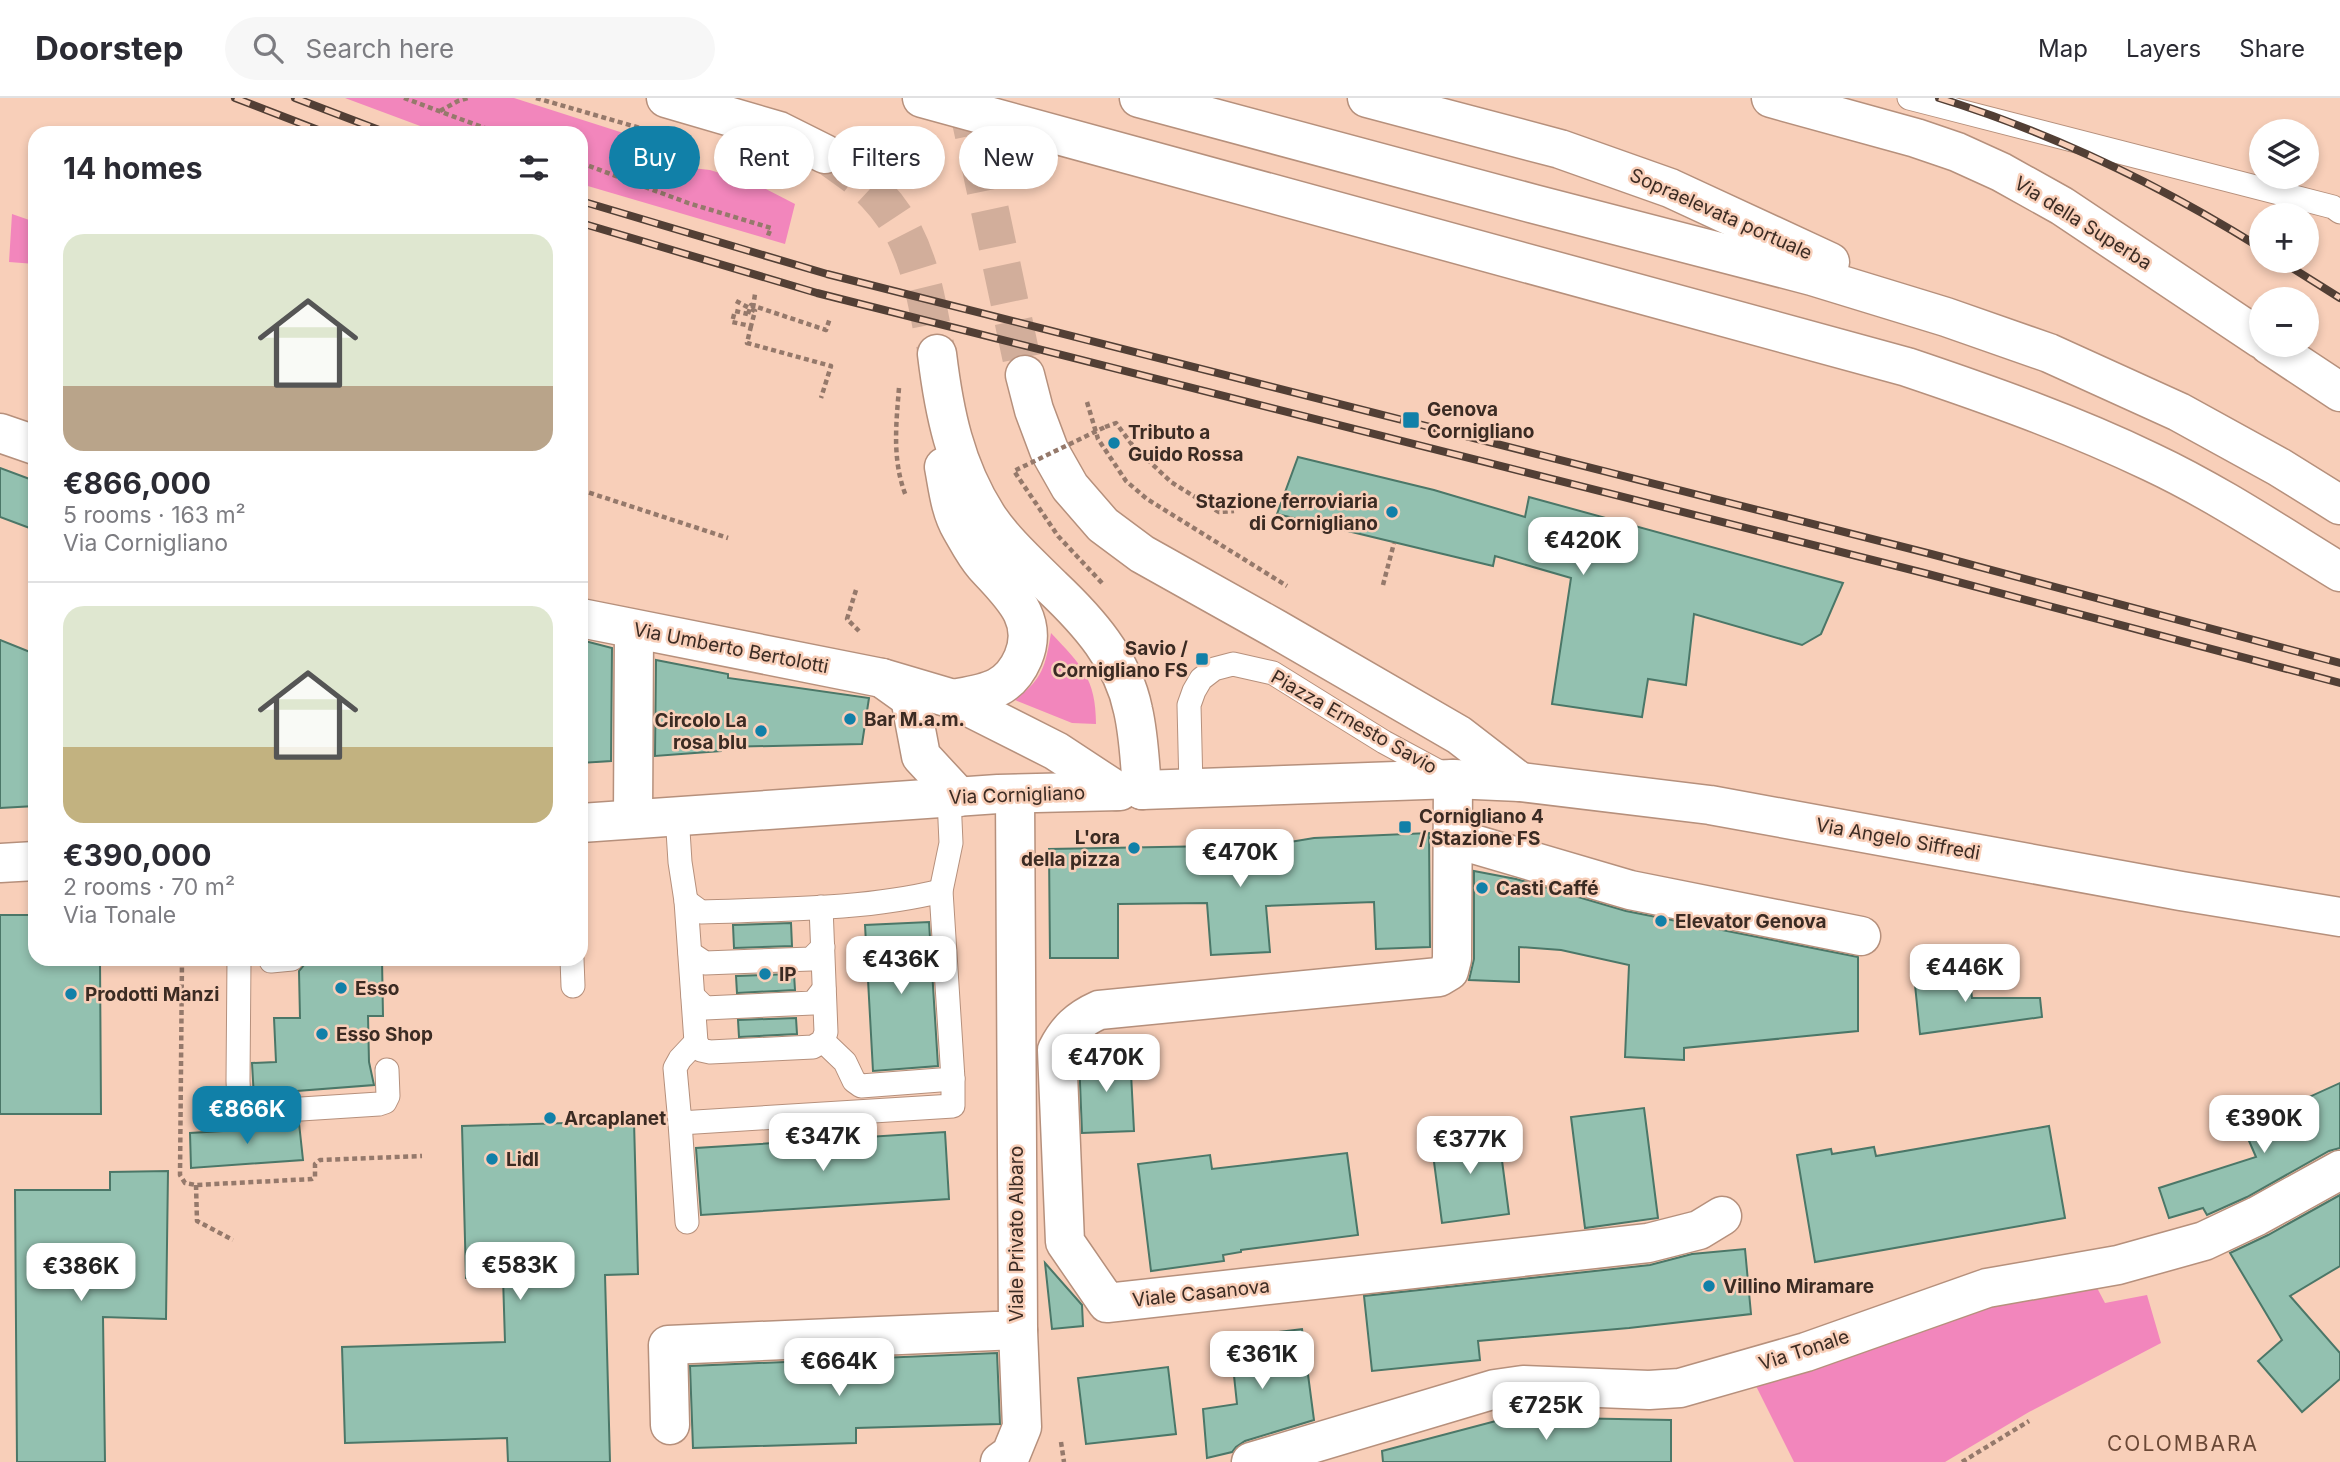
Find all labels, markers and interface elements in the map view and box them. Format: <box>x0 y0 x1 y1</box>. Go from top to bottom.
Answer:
search box <box>225 17 715 80</box>
text: Doorstep <box>35 28 183 68</box>
icon: search <box>249 29 287 67</box>
text: Search here <box>305 33 454 64</box>
text: Map <box>2038 34 2088 63</box>
text: Layers <box>2126 34 2201 63</box>
text: Share <box>2239 34 2305 63</box>
map controls <box>2249 119 2319 357</box>
button: layers <box>2249 119 2319 189</box>
chip: Buy <box>609 126 700 189</box>
chip: Rent <box>714 126 814 189</box>
chip: Filters <box>828 126 945 189</box>
chip: New <box>959 126 1058 189</box>
icon: filters <box>515 149 553 187</box>
text: 14 homes <box>63 150 202 186</box>
street label: Sopraelevata portuale <box>1626 163 1816 265</box>
street label: Via della Superba <box>2010 171 2156 275</box>
button: + <box>2249 203 2319 273</box>
icon: home <box>245 280 371 406</box>
button: − <box>2249 287 2319 357</box>
place label: Genova Cornigliano <box>1427 398 1534 443</box>
marker: Genova Cornigliano <box>1401 410 1421 430</box>
place label: Tributo a Guido Rossa <box>1128 421 1244 466</box>
marker: Tributo a Guido Rossa <box>1106 435 1122 451</box>
text: €866,000 <box>63 465 211 501</box>
place label: Stazione ferroviaria di Cornigliano <box>1196 490 1378 535</box>
text: 5 rooms · 163 m² <box>63 501 246 529</box>
marker: Stazione ferroviaria di Cornigliano <box>1384 504 1400 520</box>
pin: €420K <box>1534 518 1632 577</box>
text: €420K <box>1544 526 1622 554</box>
text: Via Cornigliano <box>63 529 228 557</box>
street label: Via Umberto Bertolotti <box>631 618 831 678</box>
place label: Savio / Cornigliano FS <box>1053 637 1189 682</box>
marker: Savio / Cornigliano FS <box>1194 651 1210 667</box>
icon: home <box>245 652 371 778</box>
street label: Piazza Ernesto Savio <box>1267 665 1441 779</box>
place label: Bar M.a.m. <box>864 708 965 731</box>
place label: Circolo La rosa blu <box>655 709 747 754</box>
marker: Bar M.a.m. <box>842 711 858 727</box>
marker: Circolo La rosa blu <box>753 723 769 739</box>
street label: Via Cornigliano <box>948 781 1086 809</box>
place label: Cornigliano 4 / Stazione FS <box>1419 805 1544 850</box>
street label: Via Angelo Siffredi <box>1814 813 1982 865</box>
marker: Cornigliano 4 / Stazione FS <box>1397 819 1413 835</box>
place label: L'ora della pizza <box>1021 826 1120 871</box>
pin: €470K <box>1191 830 1289 889</box>
text: €390,000 <box>63 837 212 873</box>
text: €470K <box>1202 838 1278 866</box>
marker: L'ora della pizza <box>1126 840 1142 856</box>
text: 2 rooms · 70 m² <box>63 873 235 901</box>
place label: Casti Caffé <box>1496 877 1599 900</box>
marker: Casti Caffé <box>1474 880 1490 896</box>
text: Via Tonale <box>63 901 176 929</box>
place label: Elevator Genova <box>1675 910 1827 933</box>
marker: Elevator Genova <box>1653 913 1669 929</box>
pin: €436K <box>852 936 950 996</box>
pin: €446K <box>1916 944 2014 1004</box>
text: €436K <box>862 945 940 973</box>
text: €446K <box>1926 953 2004 981</box>
place label: IP <box>779 963 797 986</box>
marker: IP <box>757 966 773 982</box>
place label: Esso <box>355 977 399 1000</box>
marker: Esso <box>333 980 349 996</box>
place label: Prodotti Manzi <box>85 983 219 1006</box>
marker: Prodotti Manzi <box>63 986 79 1002</box>
place label: Esso Shop <box>336 1023 433 1046</box>
marker: Esso Shop <box>314 1026 330 1042</box>
pin: €470K <box>1057 1034 1155 1094</box>
text: €470K <box>1068 1043 1144 1071</box>
pin: €866K <box>198 1086 296 1146</box>
text: €866K <box>208 1095 286 1123</box>
pin: €390K <box>2215 1096 2313 1155</box>
text: €390K <box>2225 1104 2303 1132</box>
place label: Arcaplanet <box>564 1107 666 1130</box>
marker: Arcaplanet <box>542 1110 558 1126</box>
pin: €347K <box>774 1114 872 1173</box>
pin: €377K <box>1421 1116 1519 1176</box>
text: €347K <box>785 1122 861 1150</box>
text: €377K <box>1433 1125 1507 1153</box>
street label: Viale Privato Albaro <box>1005 1146 1028 1322</box>
place label: Lidl <box>506 1148 539 1171</box>
marker: Lidl <box>484 1151 500 1167</box>
pin: €583K <box>471 1242 569 1302</box>
pin: €386K <box>32 1244 130 1303</box>
text: €583K <box>482 1251 558 1279</box>
text: €386K <box>42 1252 120 1280</box>
street label: Viale Casanova <box>1131 1274 1271 1312</box>
place label: Villino Miramare <box>1723 1275 1874 1298</box>
marker: Villino Miramare <box>1701 1278 1717 1294</box>
street label: Via Tonale <box>1756 1325 1852 1375</box>
pin: €361K <box>1213 1332 1311 1391</box>
pin: €664K <box>790 1338 888 1398</box>
text: €361K <box>1226 1340 1298 1368</box>
text: €664K <box>800 1347 878 1375</box>
pin: €725K <box>1497 1382 1595 1442</box>
text: €725K <box>1509 1391 1583 1419</box>
district label: COLOMBARA <box>2107 1431 2259 1456</box>

